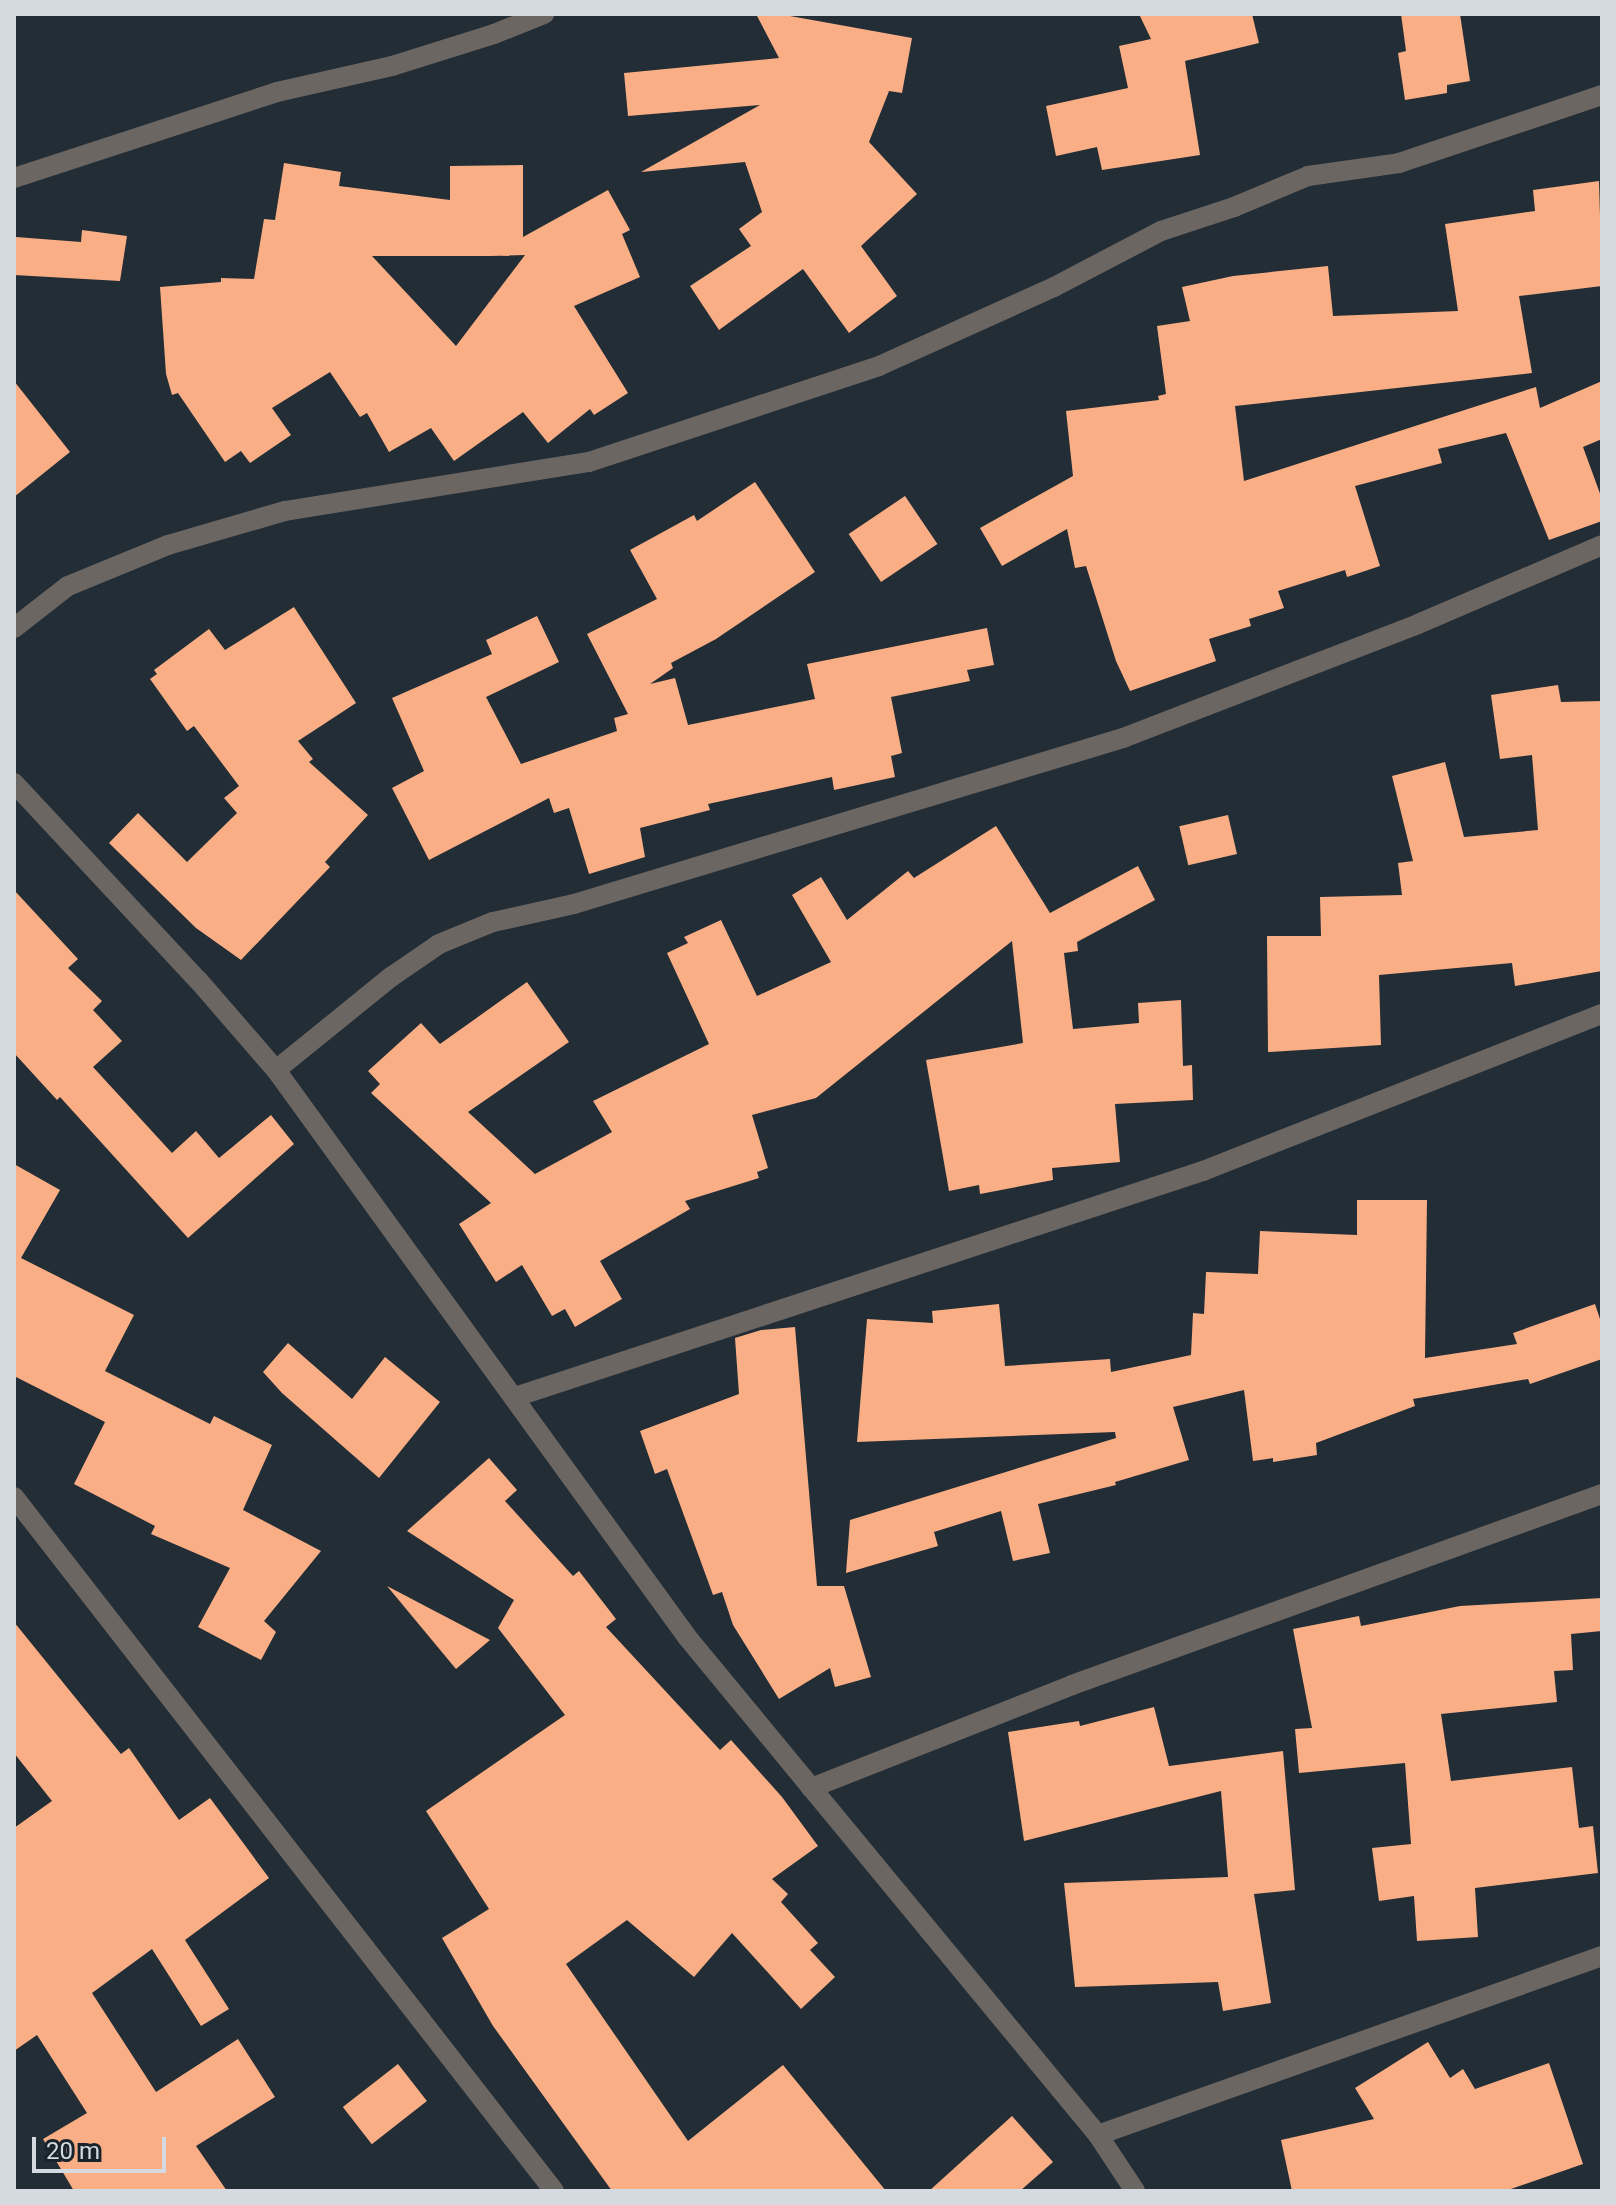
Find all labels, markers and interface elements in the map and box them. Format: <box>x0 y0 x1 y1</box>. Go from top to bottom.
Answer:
scale bar <box>36 2121 170 2171</box>
text: 20 m <box>46 2137 100 2165</box>

